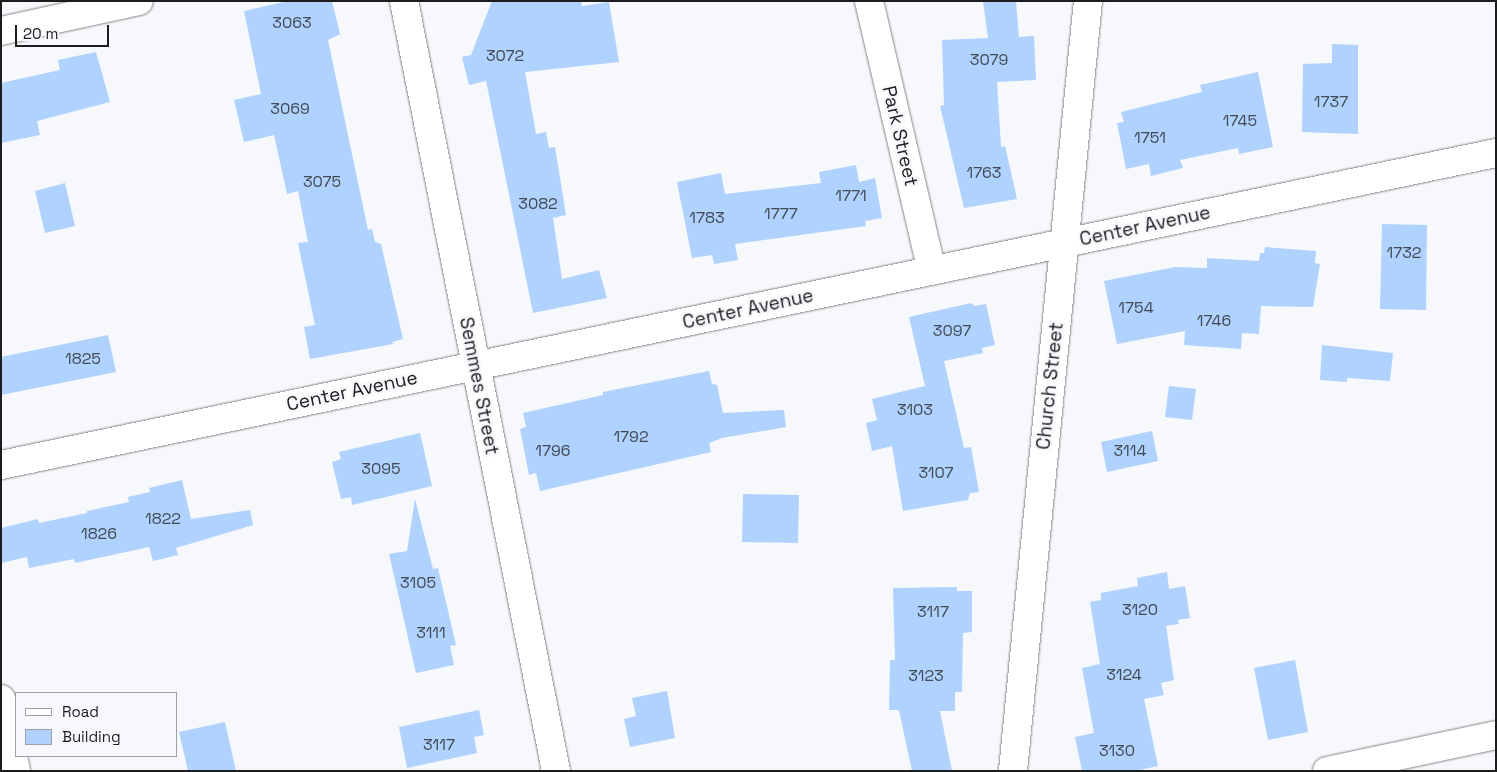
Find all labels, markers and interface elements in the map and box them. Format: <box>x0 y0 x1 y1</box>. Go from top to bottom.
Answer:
house number: 3063 <box>272 13 312 33</box>
scale bar <box>18 15 111 47</box>
text: 20 m <box>23 24 58 43</box>
house number: 3072 <box>486 46 524 66</box>
house number: 3079 <box>970 50 1008 70</box>
street label: Park Street <box>877 84 923 188</box>
house number: 1737 <box>1314 92 1348 112</box>
house number: 3069 <box>270 99 310 119</box>
house number: 1745 <box>1223 111 1257 131</box>
house number: 1751 <box>1134 128 1166 148</box>
house number: 1763 <box>966 163 1002 183</box>
house number: 3075 <box>303 172 341 192</box>
house number: 1771 <box>835 186 867 206</box>
house number: 3082 <box>518 194 558 214</box>
street label: Center Avenue <box>1077 201 1213 251</box>
house number: 1777 <box>764 204 798 224</box>
house number: 1783 <box>689 208 725 228</box>
house number: 1732 <box>1386 243 1422 263</box>
street label: Center Avenue <box>680 284 816 334</box>
house number: 1754 <box>1118 298 1154 318</box>
house number: 1746 <box>1197 311 1231 331</box>
street label: Semmes Street <box>454 315 504 457</box>
house number: 3097 <box>933 321 971 341</box>
street label: Church Street <box>1032 321 1068 451</box>
house number: 1825 <box>65 349 101 369</box>
street label: Center Avenue <box>284 366 420 416</box>
house number: 3103 <box>897 400 933 420</box>
house number: 1792 <box>613 427 649 447</box>
house number: 1796 <box>535 441 571 461</box>
house number: 3114 <box>1114 441 1146 461</box>
house number: 3095 <box>361 459 401 479</box>
house number: 3107 <box>918 463 954 483</box>
house number: 1822 <box>145 509 181 529</box>
house number: 1826 <box>81 524 117 544</box>
house number: 3105 <box>400 573 436 593</box>
house number: 3120 <box>1122 600 1158 620</box>
house number: 3117 <box>917 602 949 622</box>
house number: 3111 <box>416 623 446 643</box>
house number: 3124 <box>1106 665 1142 685</box>
house number: 3123 <box>908 666 944 686</box>
legend <box>15 692 178 757</box>
text: Road <box>62 702 99 721</box>
text: Building <box>62 727 121 746</box>
house number: 3117 <box>423 735 455 755</box>
house number: 3130 <box>1099 741 1135 761</box>

